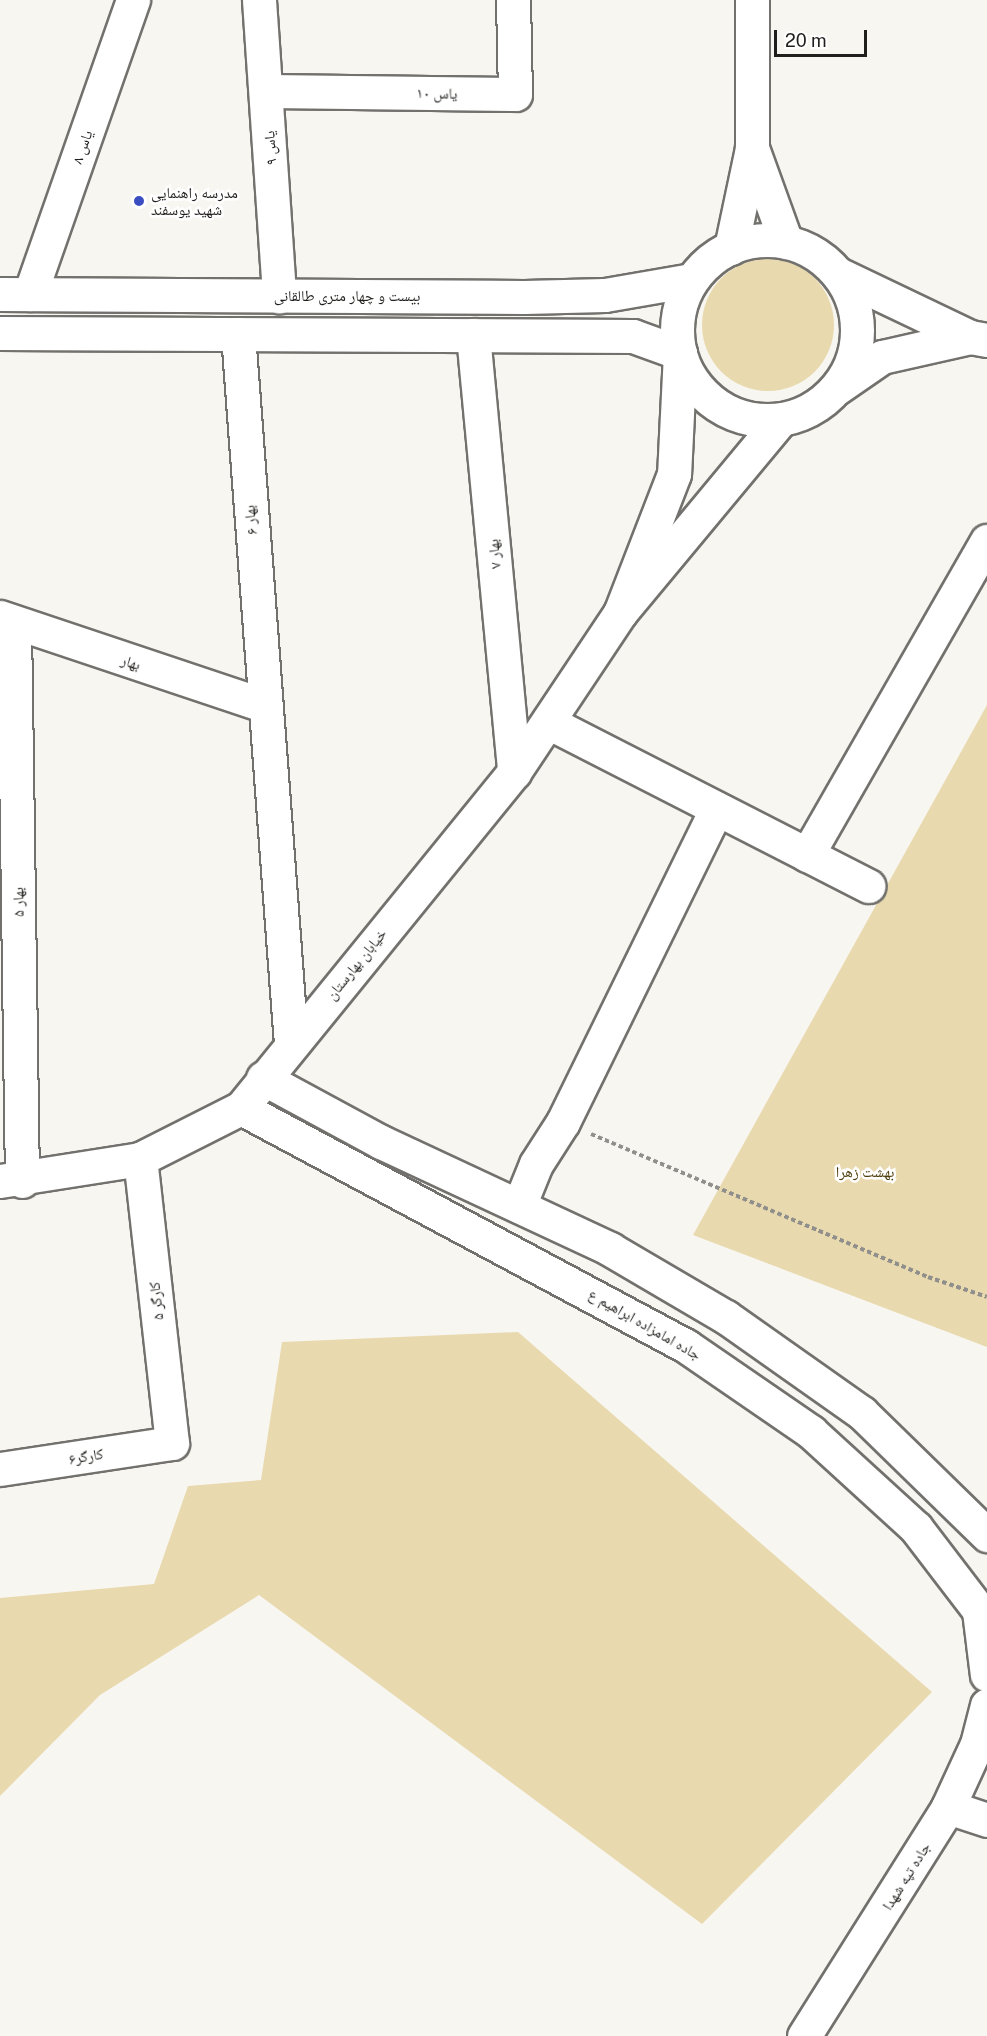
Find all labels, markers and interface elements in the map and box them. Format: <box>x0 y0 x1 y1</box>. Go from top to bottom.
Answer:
scale bar <box>777 18 870 56</box>
text: 20 m <box>785 30 827 51</box>
street label: یاس ۱۰ <box>416 84 458 102</box>
street label: یاس ۸ <box>68 128 96 166</box>
street label: یاس ۹ <box>260 130 280 166</box>
place label: مدرسه راهنمایی شهید یوسفند <box>151 183 238 218</box>
marker: مدرسه راهنمایی شهید یوسفند <box>132 194 146 208</box>
street label: بیست و چهار متری طالقانی <box>274 287 420 305</box>
street label: بهار ۶ <box>240 505 260 535</box>
street label: بهار ۷ <box>484 538 504 570</box>
street label: بهار <box>119 650 143 674</box>
street label: بهار ۵ <box>9 887 27 917</box>
street label: خیابان بهارستان <box>322 925 390 1003</box>
park label: بهشت زهرا <box>836 1163 894 1181</box>
street label: کارگر ۵ <box>145 1281 167 1321</box>
street label: جاده امامزاده ابراهیم ع <box>586 1284 704 1364</box>
street label: کارگر۶ <box>67 1444 105 1468</box>
street label: جاده تپه شهدا <box>878 1839 934 1913</box>

